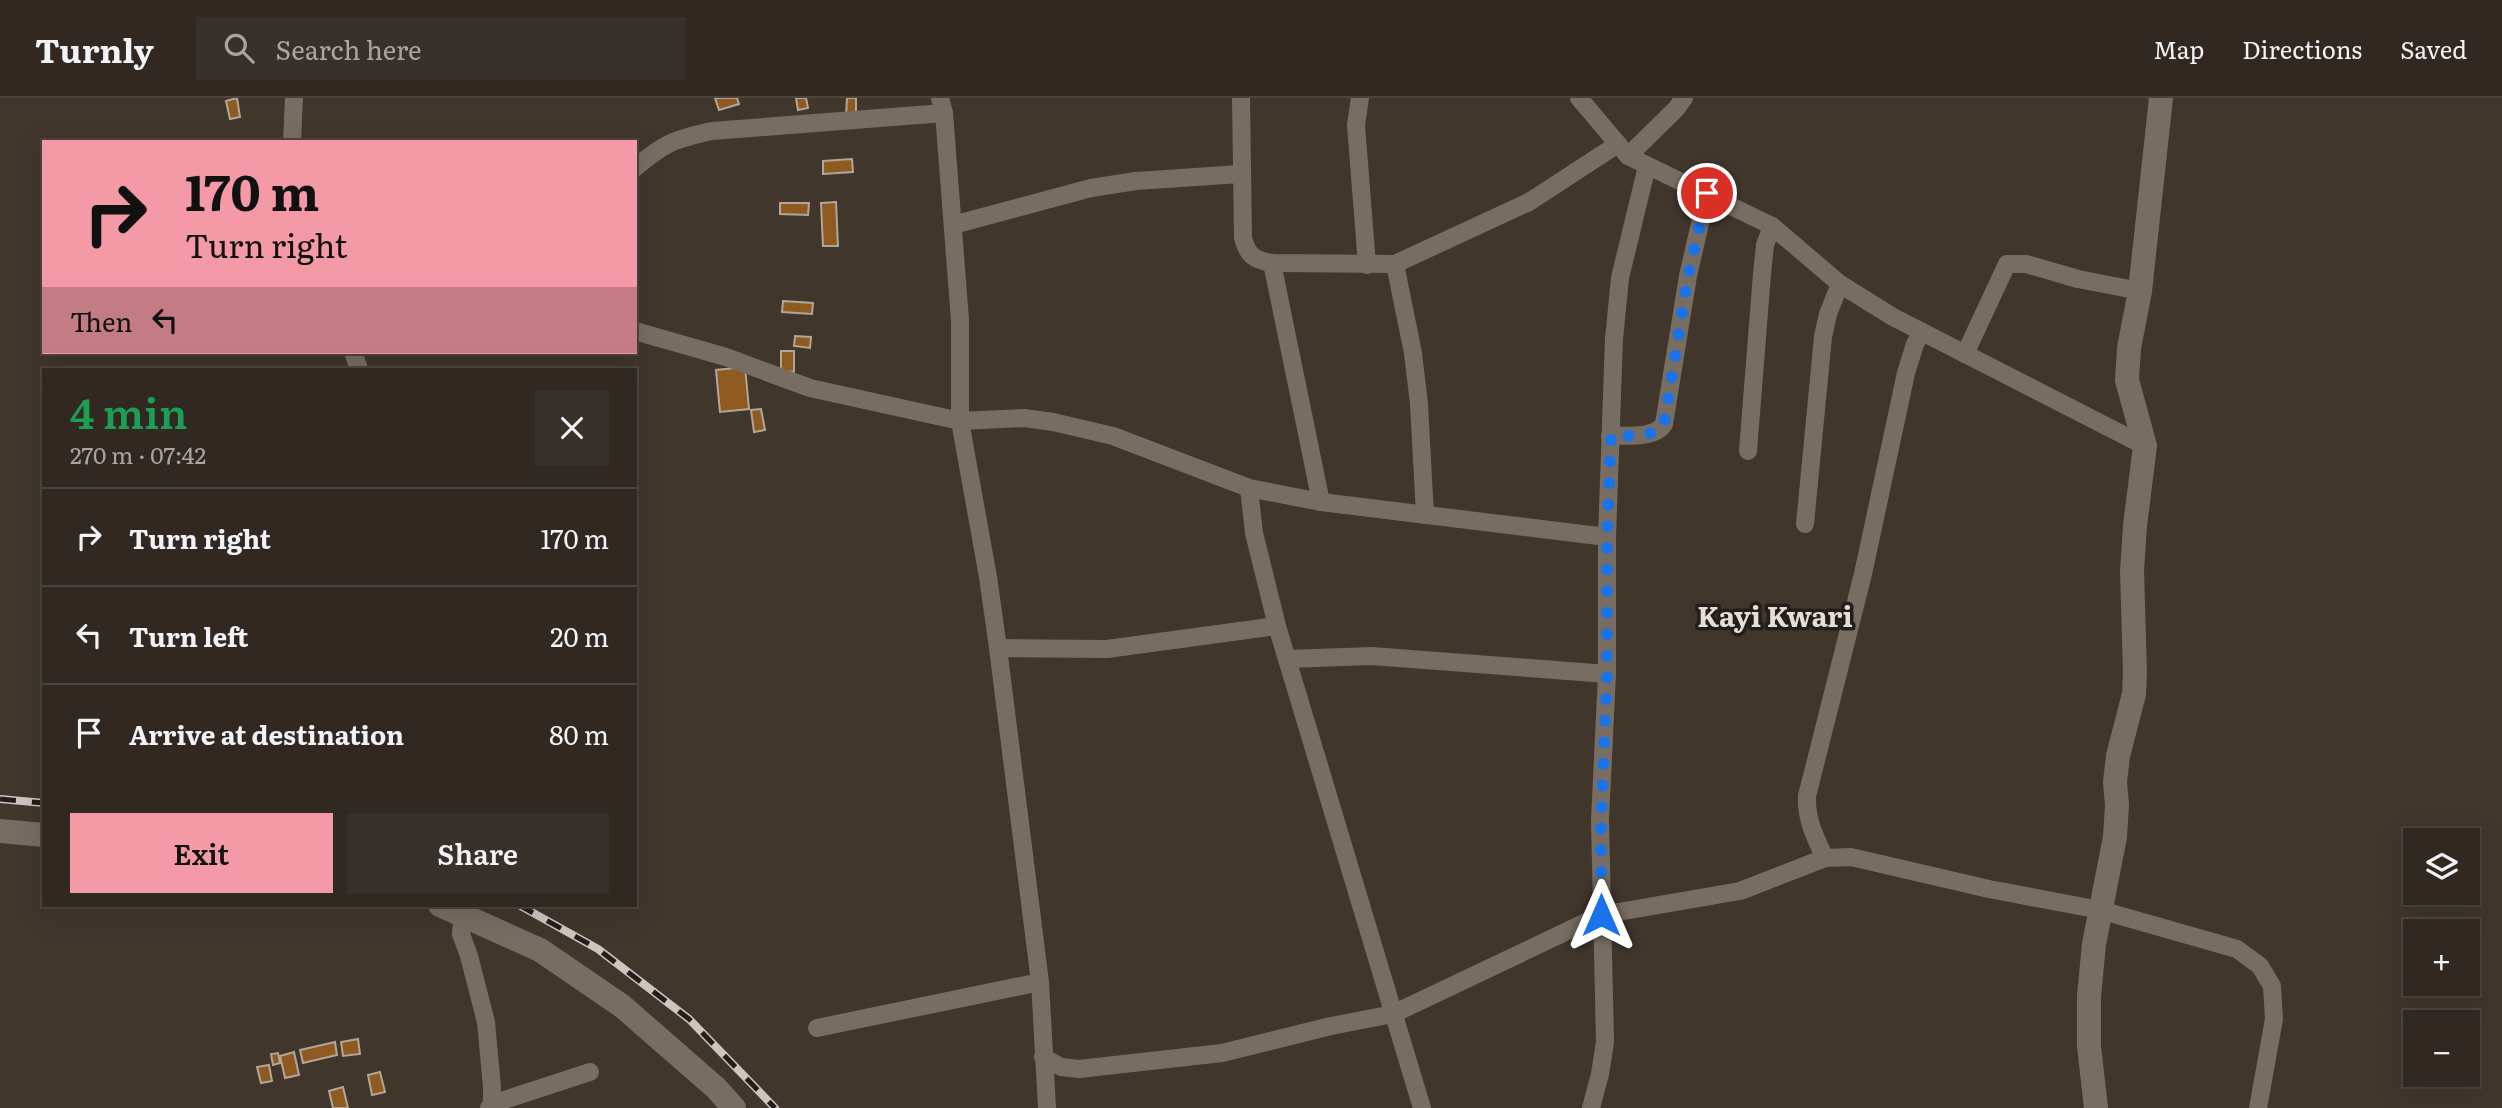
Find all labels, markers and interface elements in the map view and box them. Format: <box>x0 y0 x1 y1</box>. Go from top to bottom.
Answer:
search box <box>196 17 686 80</box>
text: Turnly <box>35 24 154 73</box>
icon: search <box>220 29 258 67</box>
text: Search here <box>276 29 421 68</box>
text: Map <box>2153 31 2204 66</box>
text: Directions <box>2242 31 2362 66</box>
text: Saved <box>2400 31 2467 66</box>
text: 170 m <box>185 153 319 226</box>
pin <box>1677 163 1737 223</box>
icon: right <box>70 168 161 259</box>
icon: arrive <box>1688 174 1726 212</box>
text: Turn right <box>185 220 347 268</box>
text: Then <box>70 301 132 340</box>
icon: left <box>146 301 184 339</box>
text: 4 min <box>70 380 188 442</box>
button: close <box>535 391 609 465</box>
text: 270 m · 07:42 <box>70 437 206 471</box>
icon: right <box>70 518 108 556</box>
text: Turn right <box>129 518 271 557</box>
text: 170 m <box>541 518 609 557</box>
district label: Kayi Kwari <box>1697 594 1853 636</box>
icon: left <box>70 616 108 654</box>
text: Turn left <box>129 616 248 655</box>
text: 20 m <box>550 616 609 655</box>
icon: arrive <box>70 714 108 752</box>
text: Arrive at destination <box>129 714 404 753</box>
text: 80 m <box>549 714 609 753</box>
button: Exit <box>70 813 333 893</box>
button: Share <box>347 813 609 893</box>
map controls <box>2403 828 2480 1087</box>
button: layers <box>2403 828 2480 905</box>
position arrow <box>1564 878 1638 952</box>
button: + <box>2403 919 2480 996</box>
button: − <box>2403 1010 2480 1087</box>

